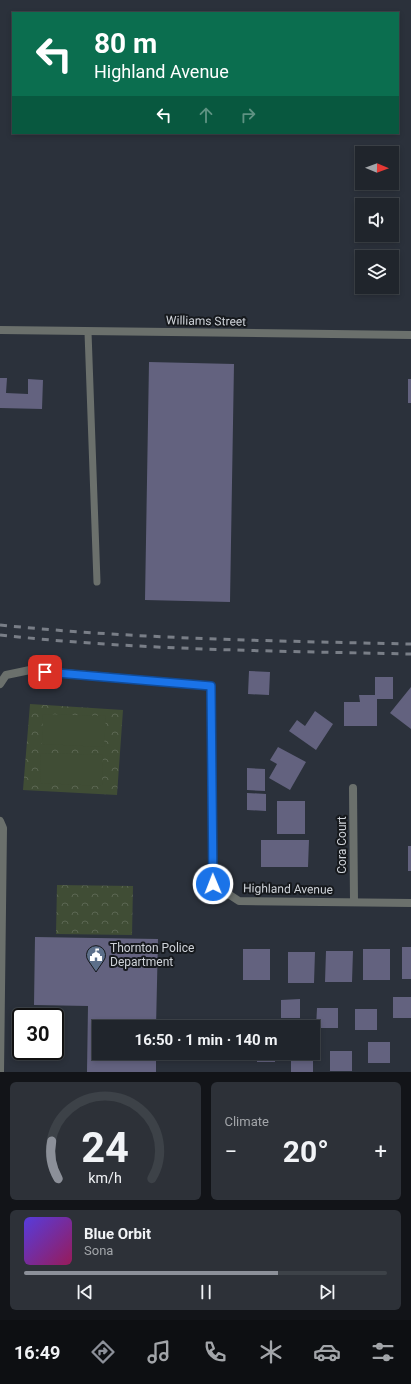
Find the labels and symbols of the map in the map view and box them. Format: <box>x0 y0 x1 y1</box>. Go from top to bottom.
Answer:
north arrow <box>355 146 399 190</box>
street label: Williams Street <box>166 313 246 329</box>
pin <box>28 655 62 689</box>
street label: Cora Court <box>335 816 349 874</box>
position arrow <box>192 863 234 905</box>
street label: Highland Avenue <box>243 881 333 897</box>
place label: Thornton Police Department <box>110 941 194 969</box>
public building icon: Thornton Police Department <box>85 944 107 972</box>
speed limit sign: 30 <box>12 1008 64 1060</box>

